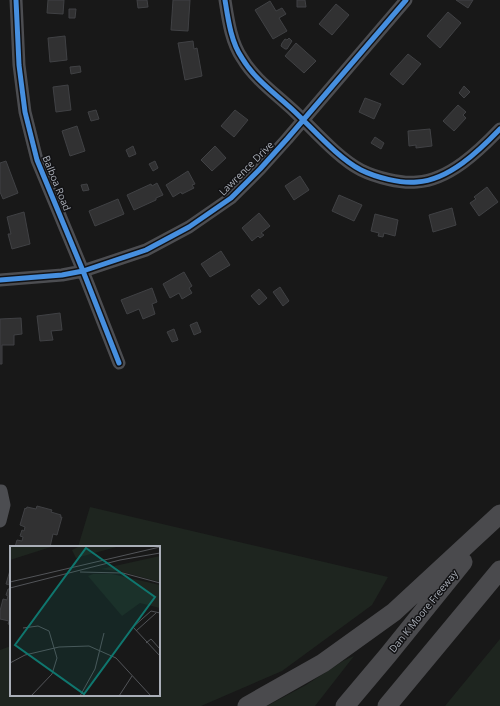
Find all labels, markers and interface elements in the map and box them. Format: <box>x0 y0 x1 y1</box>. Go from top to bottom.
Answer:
street label: Lawrence Drive <box>216 137 277 198</box>
street label: Balboa Road <box>40 153 74 213</box>
inset map <box>10 546 160 696</box>
street label: Dan K Moore Freeway <box>385 566 461 655</box>

